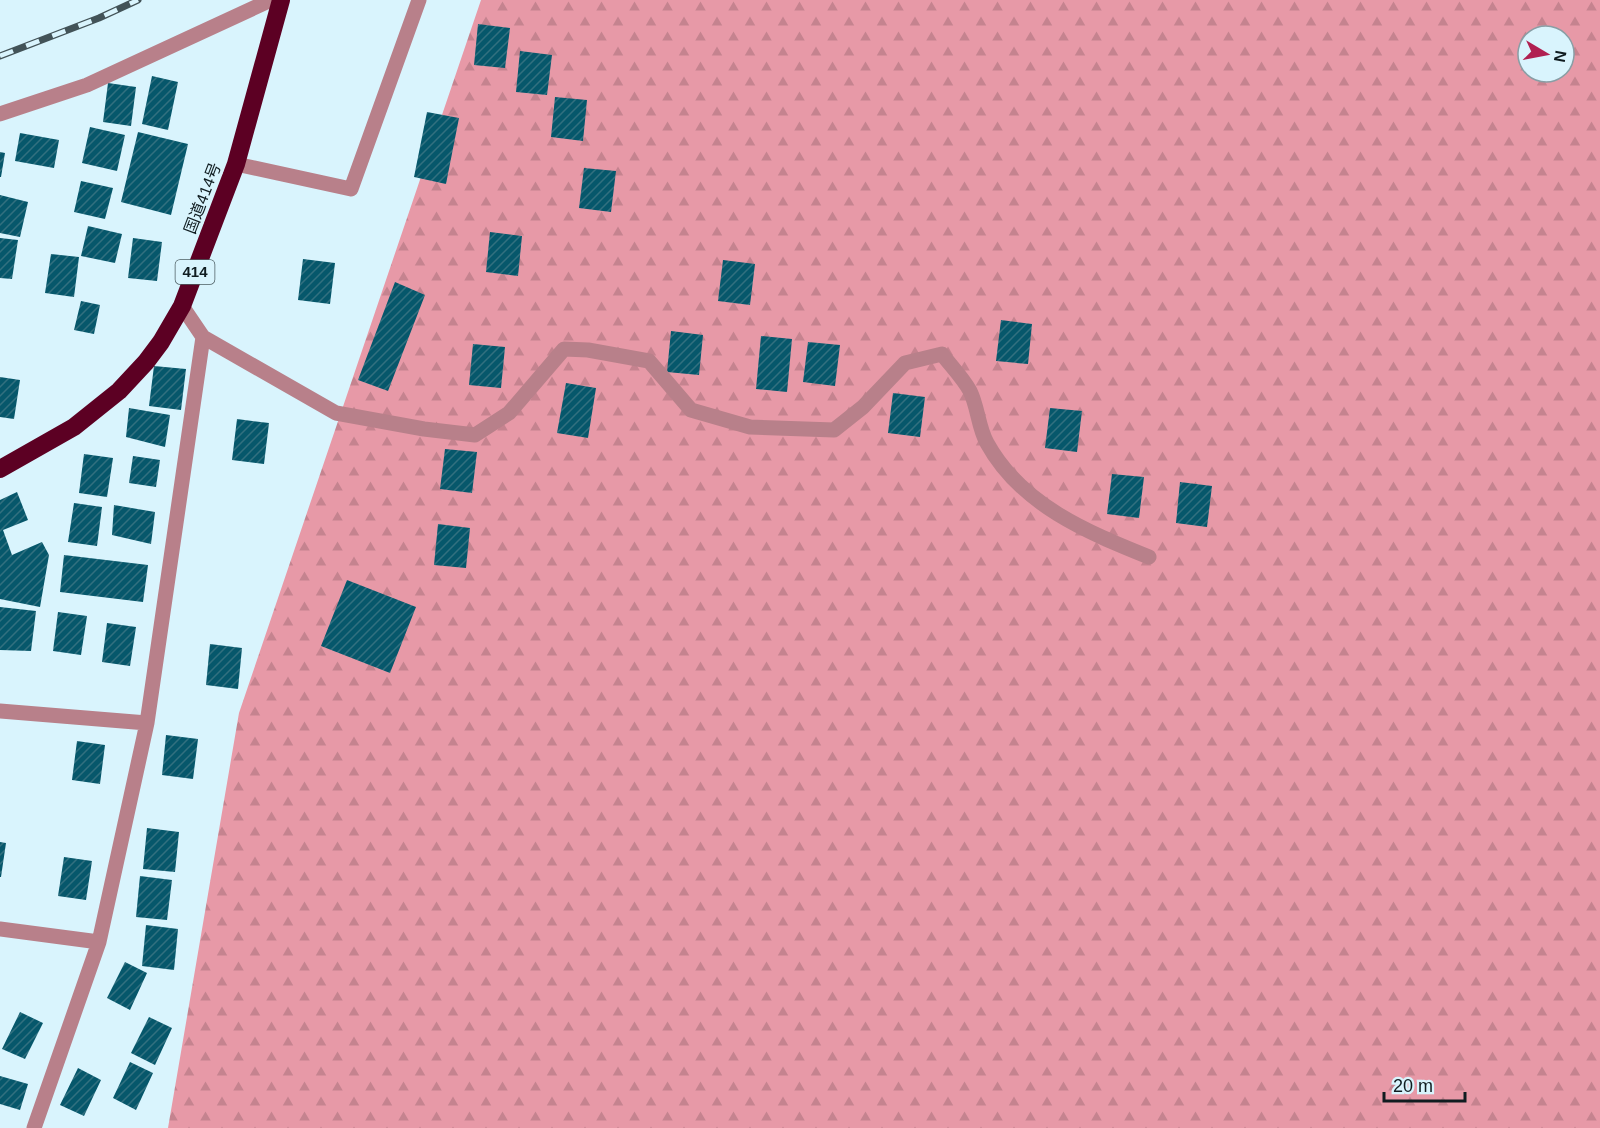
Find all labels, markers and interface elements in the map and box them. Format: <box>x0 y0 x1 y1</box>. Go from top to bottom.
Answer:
north arrow <box>1516 24 1576 84</box>
text: N <box>1551 49 1570 64</box>
street label: 国道414号 <box>181 160 224 236</box>
road number: 414 <box>176 260 214 284</box>
scale bar <box>1384 1065 1465 1103</box>
text: 20 m <box>1393 1076 1433 1096</box>

